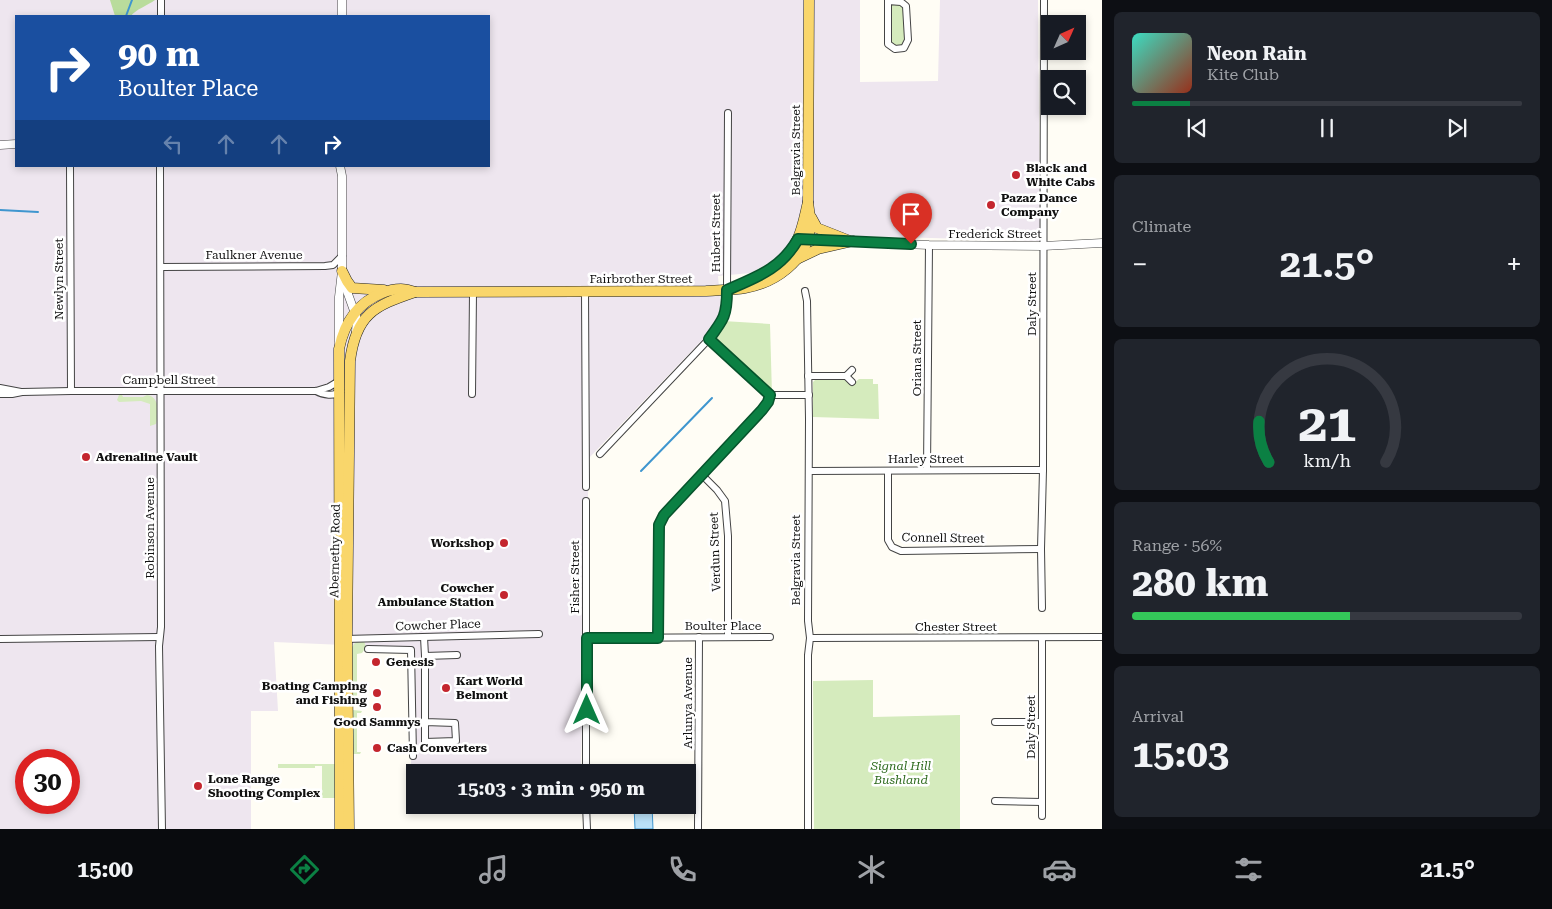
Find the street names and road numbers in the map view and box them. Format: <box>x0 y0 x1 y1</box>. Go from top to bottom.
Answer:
street label: Belgravia Street <box>789 104 803 195</box>
street label: Hubert Street <box>709 193 723 272</box>
street label: Frederick Street <box>948 227 1042 241</box>
street label: Newlyn Street <box>52 238 66 320</box>
street label: Faulkner Avenue <box>205 248 303 262</box>
street label: Daly Street <box>1025 271 1039 336</box>
street label: Fairbrother Street <box>590 272 693 286</box>
street label: Oriana Street <box>910 319 924 396</box>
street label: Campbell Street <box>123 373 216 387</box>
street label: Harley Street <box>888 452 965 466</box>
street label: Robinson Avenue <box>143 477 157 579</box>
street label: Abernethy Road <box>327 504 343 598</box>
street label: Verdun Street <box>707 512 723 592</box>
street label: Belgravia Street <box>789 514 803 605</box>
street label: Connell Street <box>901 530 985 546</box>
street label: Fisher Street <box>568 540 582 614</box>
street label: Cowcher Place <box>395 616 481 633</box>
street label: Boulter Place <box>685 619 762 633</box>
street label: Chester Street <box>915 620 998 634</box>
street label: Arlunya Avenue <box>681 657 695 749</box>
street label: Daly Street <box>1024 694 1038 759</box>

